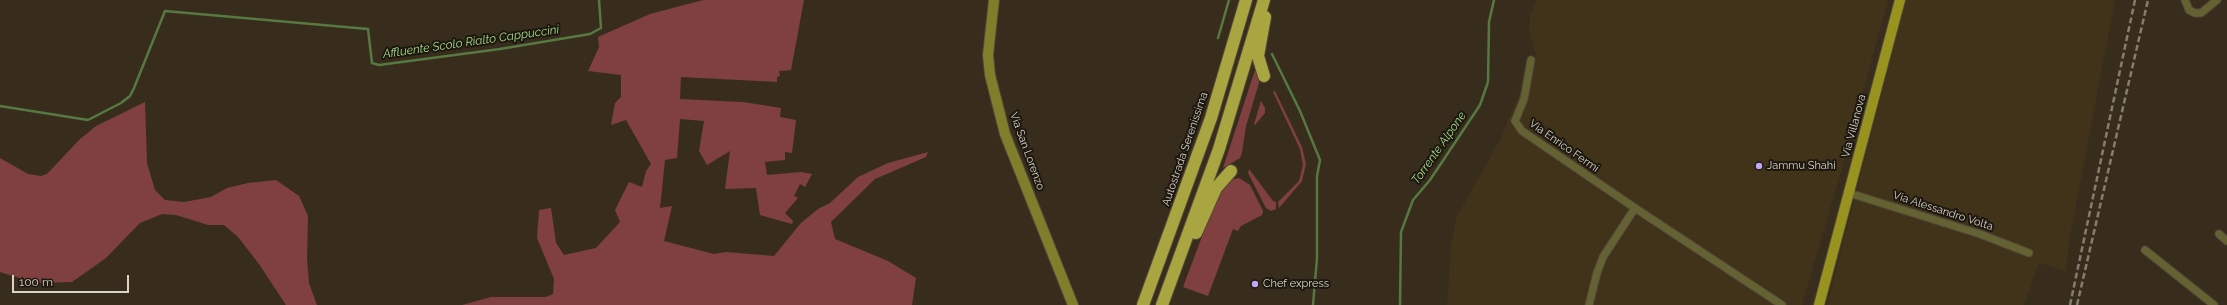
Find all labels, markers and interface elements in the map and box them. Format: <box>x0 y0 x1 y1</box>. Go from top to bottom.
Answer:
water label: Affluente Scolo Rialto Cappuccini <box>382 23 560 61</box>
street label: Autostrada Serenissima <box>1159 90 1211 208</box>
street label: Via Villanova <box>1839 93 1869 159</box>
water label: Torrente Alpone <box>1409 109 1469 187</box>
street label: Via San Lorenzo <box>1007 110 1047 192</box>
street label: Via Enrico Fermi <box>1527 117 1601 175</box>
place label: Jammu Shahi <box>1767 159 1836 173</box>
marker: Jammu Shahi <box>1754 161 1764 171</box>
street label: Via Alessandro Volta <box>1891 189 1995 233</box>
scale bar <box>14 267 131 293</box>
text: 100 m <box>19 275 53 289</box>
place label: Chef express <box>1263 277 1329 291</box>
marker: Chef express <box>1250 279 1260 289</box>

